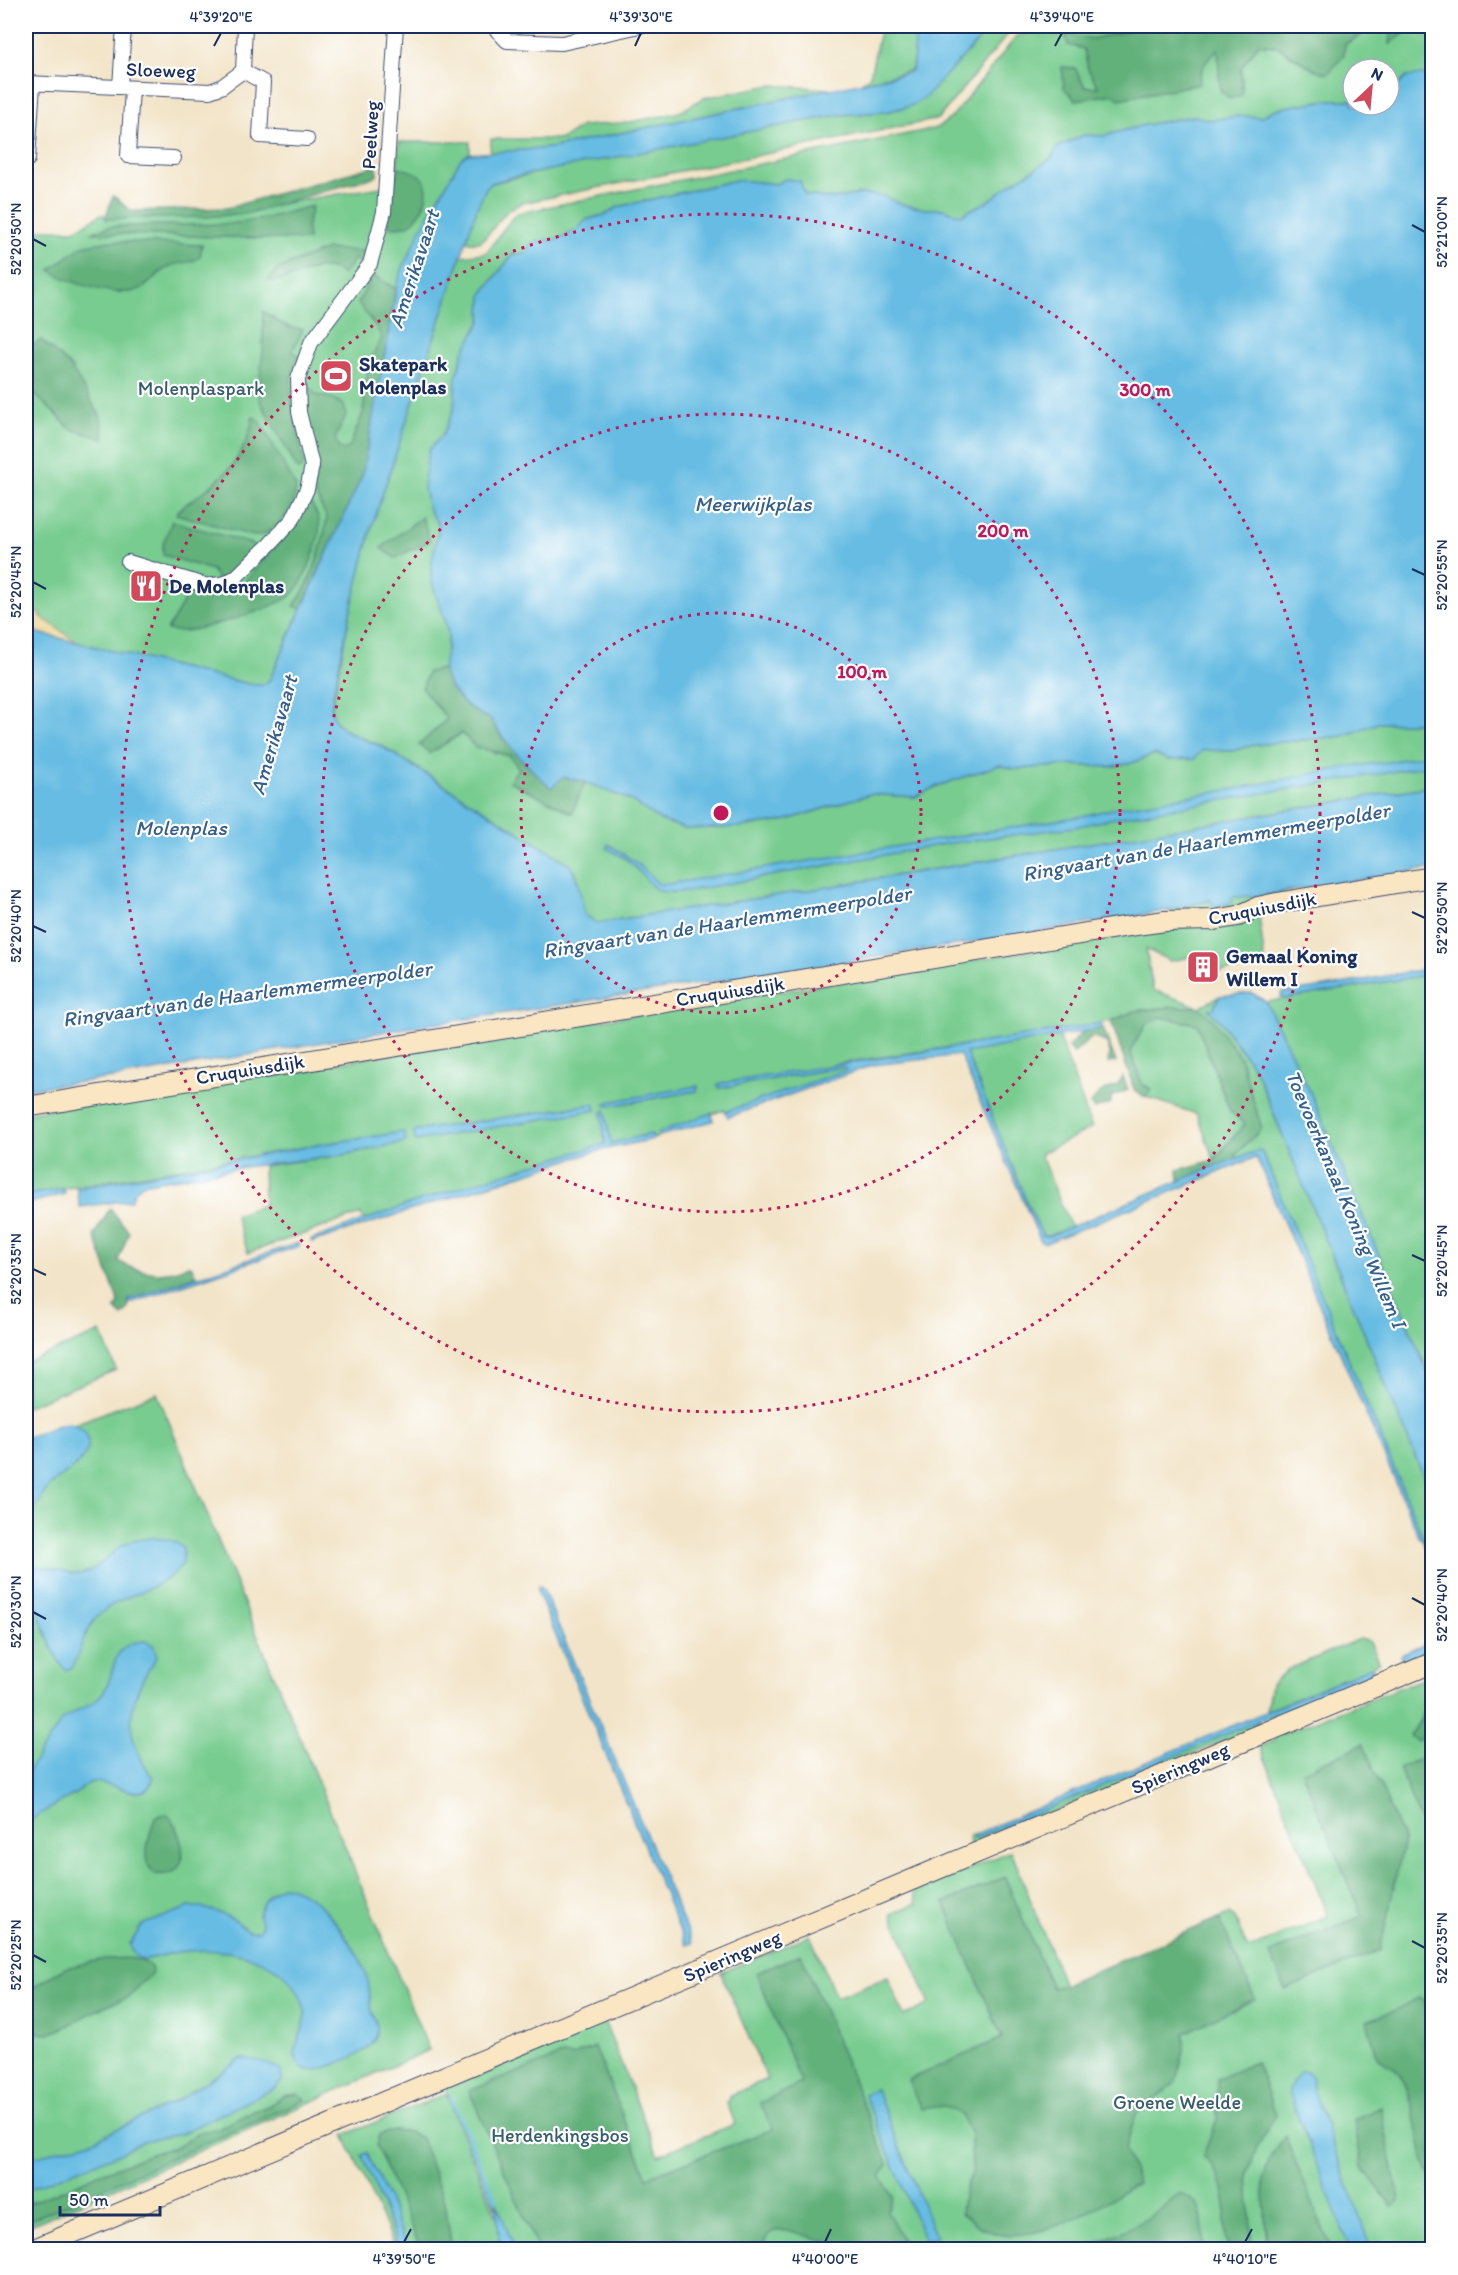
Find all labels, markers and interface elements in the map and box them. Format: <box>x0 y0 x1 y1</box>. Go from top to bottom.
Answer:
text: 4°39'20"E <box>189 8 253 26</box>
text: 4°39'30"E <box>609 8 673 26</box>
text: 4°39'40"E <box>1030 8 1094 26</box>
street label: Sloeweg <box>126 57 197 83</box>
north arrow <box>1341 57 1401 117</box>
text: N <box>1368 63 1386 85</box>
street label: Peelweg <box>356 99 384 170</box>
text: 52°21'00"N <box>1433 196 1451 268</box>
text: 52°20'50"N <box>7 203 25 275</box>
water label: Amerikavaart <box>383 205 445 331</box>
place label: Skatepark Molenplas <box>359 352 448 400</box>
sports icon: Skatepark Molenplas <box>318 358 354 394</box>
park label: Molenplaspark <box>138 376 264 400</box>
text: 300 m <box>1119 379 1171 401</box>
water label: Meerwijkplas <box>694 491 813 516</box>
text: 200 m <box>978 520 1029 542</box>
text: 52°20'55"N <box>1433 539 1451 611</box>
text: 52°20'45"N <box>7 546 25 618</box>
restaurant icon: De Molenplas <box>128 568 164 604</box>
place label: De Molenplas <box>169 574 284 599</box>
text: 100 m <box>837 661 888 683</box>
water label: Amerikavaart <box>245 670 303 797</box>
water label: Ringvaart van de Haarlemmermeerpolder <box>1021 796 1394 886</box>
centre of rings <box>711 803 731 823</box>
water label: Molenplas <box>135 815 228 840</box>
water label: Ringvaart van de Haarlemmermeerpolder <box>541 880 915 963</box>
text: 52°20'50"N <box>1433 882 1451 954</box>
street label: Cruquiusdijk <box>1206 886 1319 930</box>
text: 52°20'40"N <box>7 889 25 963</box>
place label: Gemaal Koning Willem I <box>1226 944 1358 991</box>
building icon: Gemaal Koning Willem I <box>1185 949 1221 985</box>
water label: Ringvaart van de Haarlemmermeerpolder <box>61 955 436 1032</box>
street label: Cruquiusdijk <box>674 970 787 1011</box>
street label: Cruquiusdijk <box>194 1048 307 1089</box>
water label: Toevoerkanaal Koning Willem I <box>1281 1066 1413 1334</box>
text: 52°20'45"N <box>1433 1225 1451 1297</box>
text: 52°20'35"N <box>7 1233 25 1305</box>
text: 52°20'40"N <box>1433 1568 1451 1642</box>
text: 52°20'30"N <box>7 1575 25 1649</box>
street label: Spieringweg <box>1127 1736 1233 1799</box>
text: 52°20'35"N <box>1433 1912 1451 1984</box>
text: 52°20'25"N <box>7 1919 25 1991</box>
street label: Spieringweg <box>679 1924 785 1987</box>
park label: Groene Weelde <box>1113 2090 1241 2114</box>
park label: Herdenkingsbos <box>491 2123 629 2147</box>
scale bar <box>60 2179 160 2217</box>
text: 50 m <box>69 2189 109 2211</box>
text: 4°39'50"E <box>372 2250 436 2268</box>
text: 4°40'00"E <box>792 2250 858 2268</box>
text: 4°40'10"E <box>1213 2250 1277 2268</box>

